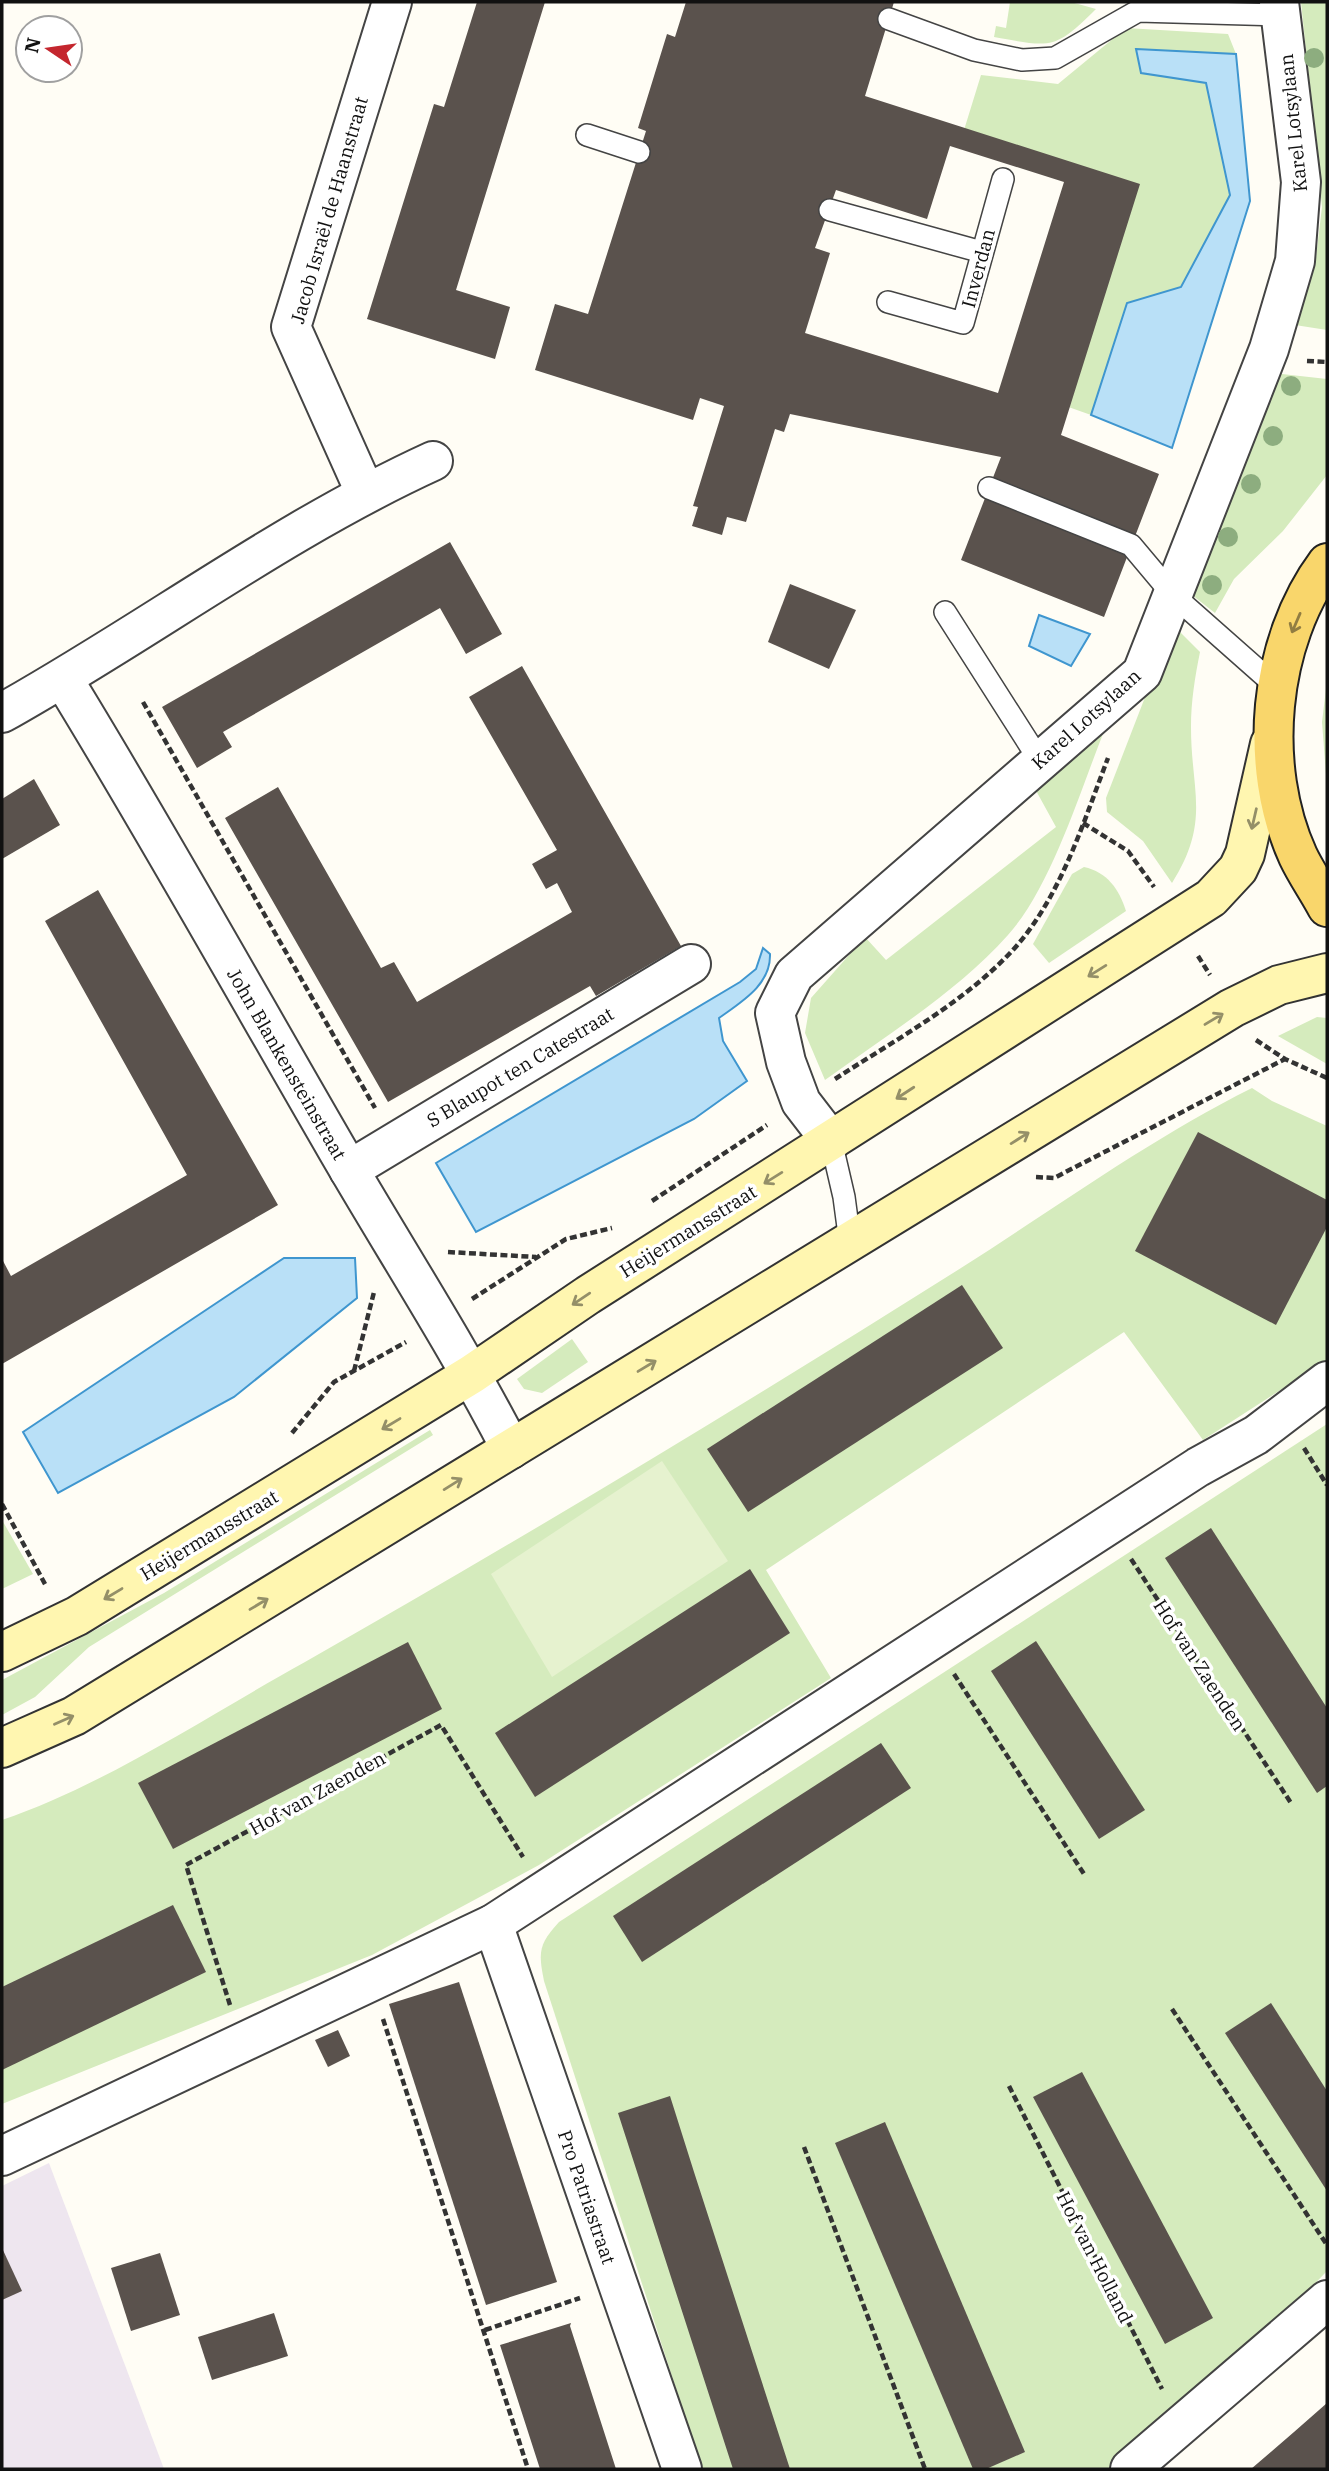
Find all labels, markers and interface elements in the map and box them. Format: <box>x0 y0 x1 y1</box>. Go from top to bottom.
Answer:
north arrow <box>14 14 84 84</box>
text: N <box>19 35 46 55</box>
street label: Karel Lotsylaan <box>1274 53 1312 193</box>
street label: Jacob Israël de Haanstraat <box>285 93 373 327</box>
street label: Inverdan <box>956 226 1000 310</box>
one-way arrow <box>1288 612 1301 633</box>
street label: Karel Lotsylaan <box>1026 664 1146 774</box>
one-way arrow <box>1247 807 1260 830</box>
street label: John Blankensteinstraat <box>222 964 352 1164</box>
one-way arrow <box>1088 965 1108 979</box>
street label: S Blaupot ten Catestraat <box>422 1001 618 1132</box>
one-way arrow <box>1203 1011 1223 1025</box>
one-way arrow <box>896 1087 916 1101</box>
one-way arrow <box>1009 1130 1029 1144</box>
one-way arrow <box>764 1171 784 1185</box>
street label: Heijermansstraat <box>615 1179 761 1283</box>
one-way arrow <box>572 1292 591 1307</box>
one-way arrow <box>637 1359 657 1373</box>
one-way arrow <box>381 1417 401 1431</box>
one-way arrow <box>443 1477 463 1491</box>
street label: Heijermansstraat <box>136 1484 283 1586</box>
one-way arrow <box>104 1586 123 1601</box>
street label: Hof van Zaenden <box>1149 1595 1251 1735</box>
one-way arrow <box>249 1596 269 1610</box>
one-way arrow <box>53 1713 74 1726</box>
street label: Hof van Zaenden <box>245 1746 389 1840</box>
street label: Pro Patriastraat <box>553 2127 621 2267</box>
street label: Hof van Holland <box>1052 2187 1138 2327</box>

